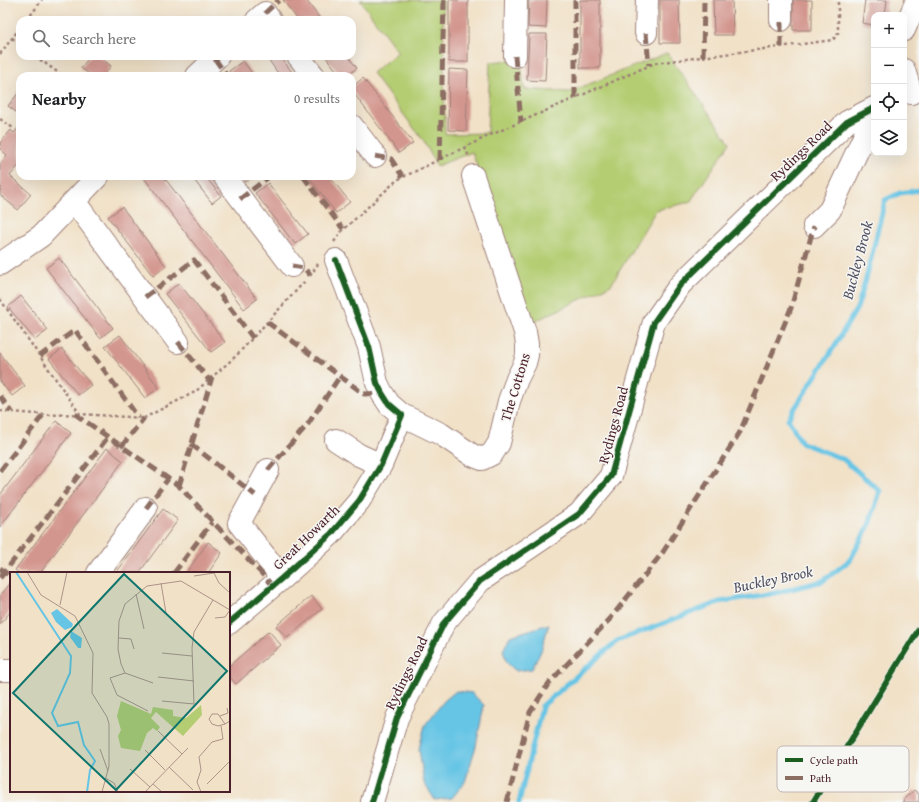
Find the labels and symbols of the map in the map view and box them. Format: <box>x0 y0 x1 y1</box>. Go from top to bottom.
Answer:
street label: Rydings Road <box>766 116 837 186</box>
water label: Buckley Brook <box>836 218 878 302</box>
street label: The Cottons <box>495 350 535 424</box>
street label: Rydings Road <box>593 384 633 466</box>
street label: Great Howarth <box>268 500 344 574</box>
water label: Buckley Brook <box>731 560 815 598</box>
inset map <box>10 572 230 792</box>
street label: Rydings Road <box>380 633 433 713</box>
legend <box>777 746 909 792</box>
text: Cycle path <box>810 752 859 768</box>
text: Path <box>810 770 832 786</box>

